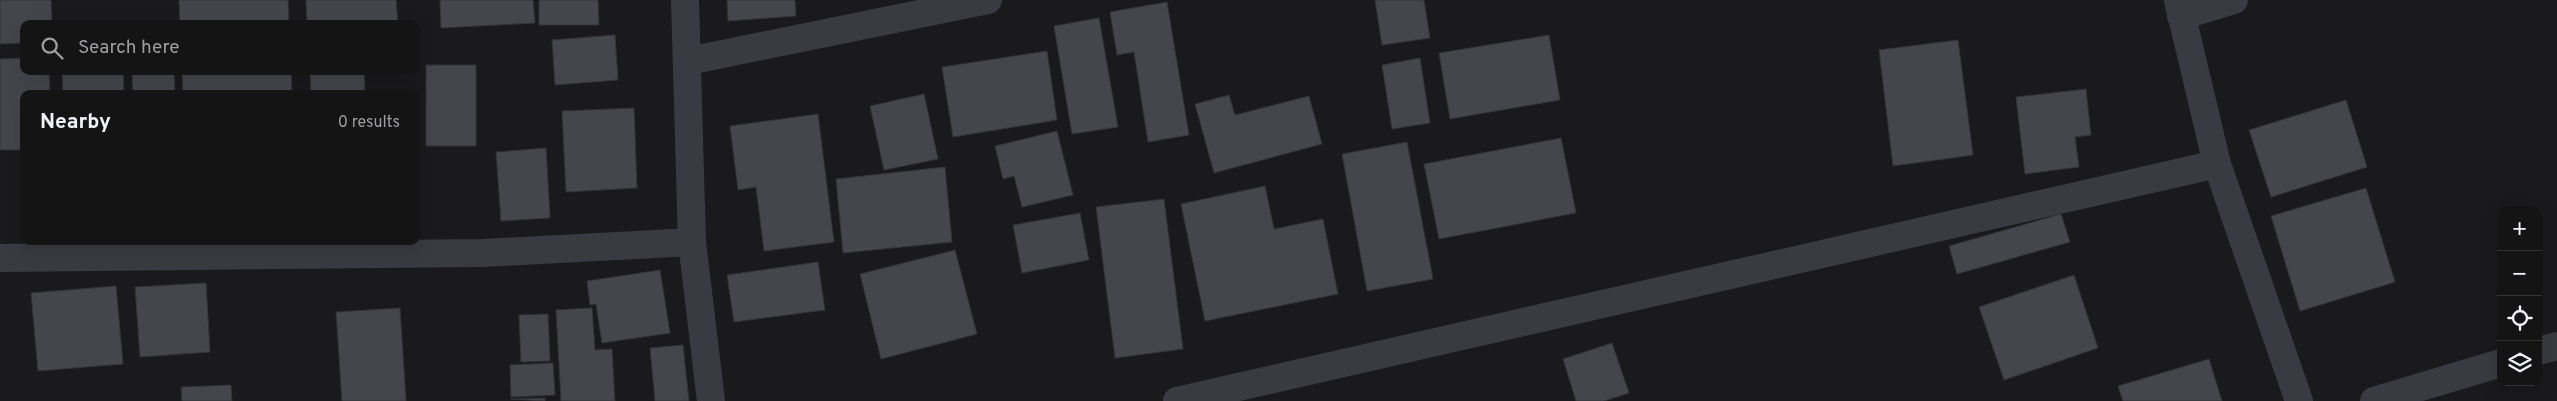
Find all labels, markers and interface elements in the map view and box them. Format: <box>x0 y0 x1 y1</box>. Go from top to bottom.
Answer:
search box <box>20 20 420 75</box>
icon: search <box>38 34 66 62</box>
text: Search here <box>78 36 180 60</box>
text: Nearby <box>40 109 111 136</box>
text: 0 results <box>338 113 400 133</box>
map controls <box>2497 206 2542 386</box>
button: + <box>2497 206 2542 251</box>
button: − <box>2497 251 2542 296</box>
button: locate <box>2497 296 2542 341</box>
button: layers <box>2497 341 2542 386</box>

